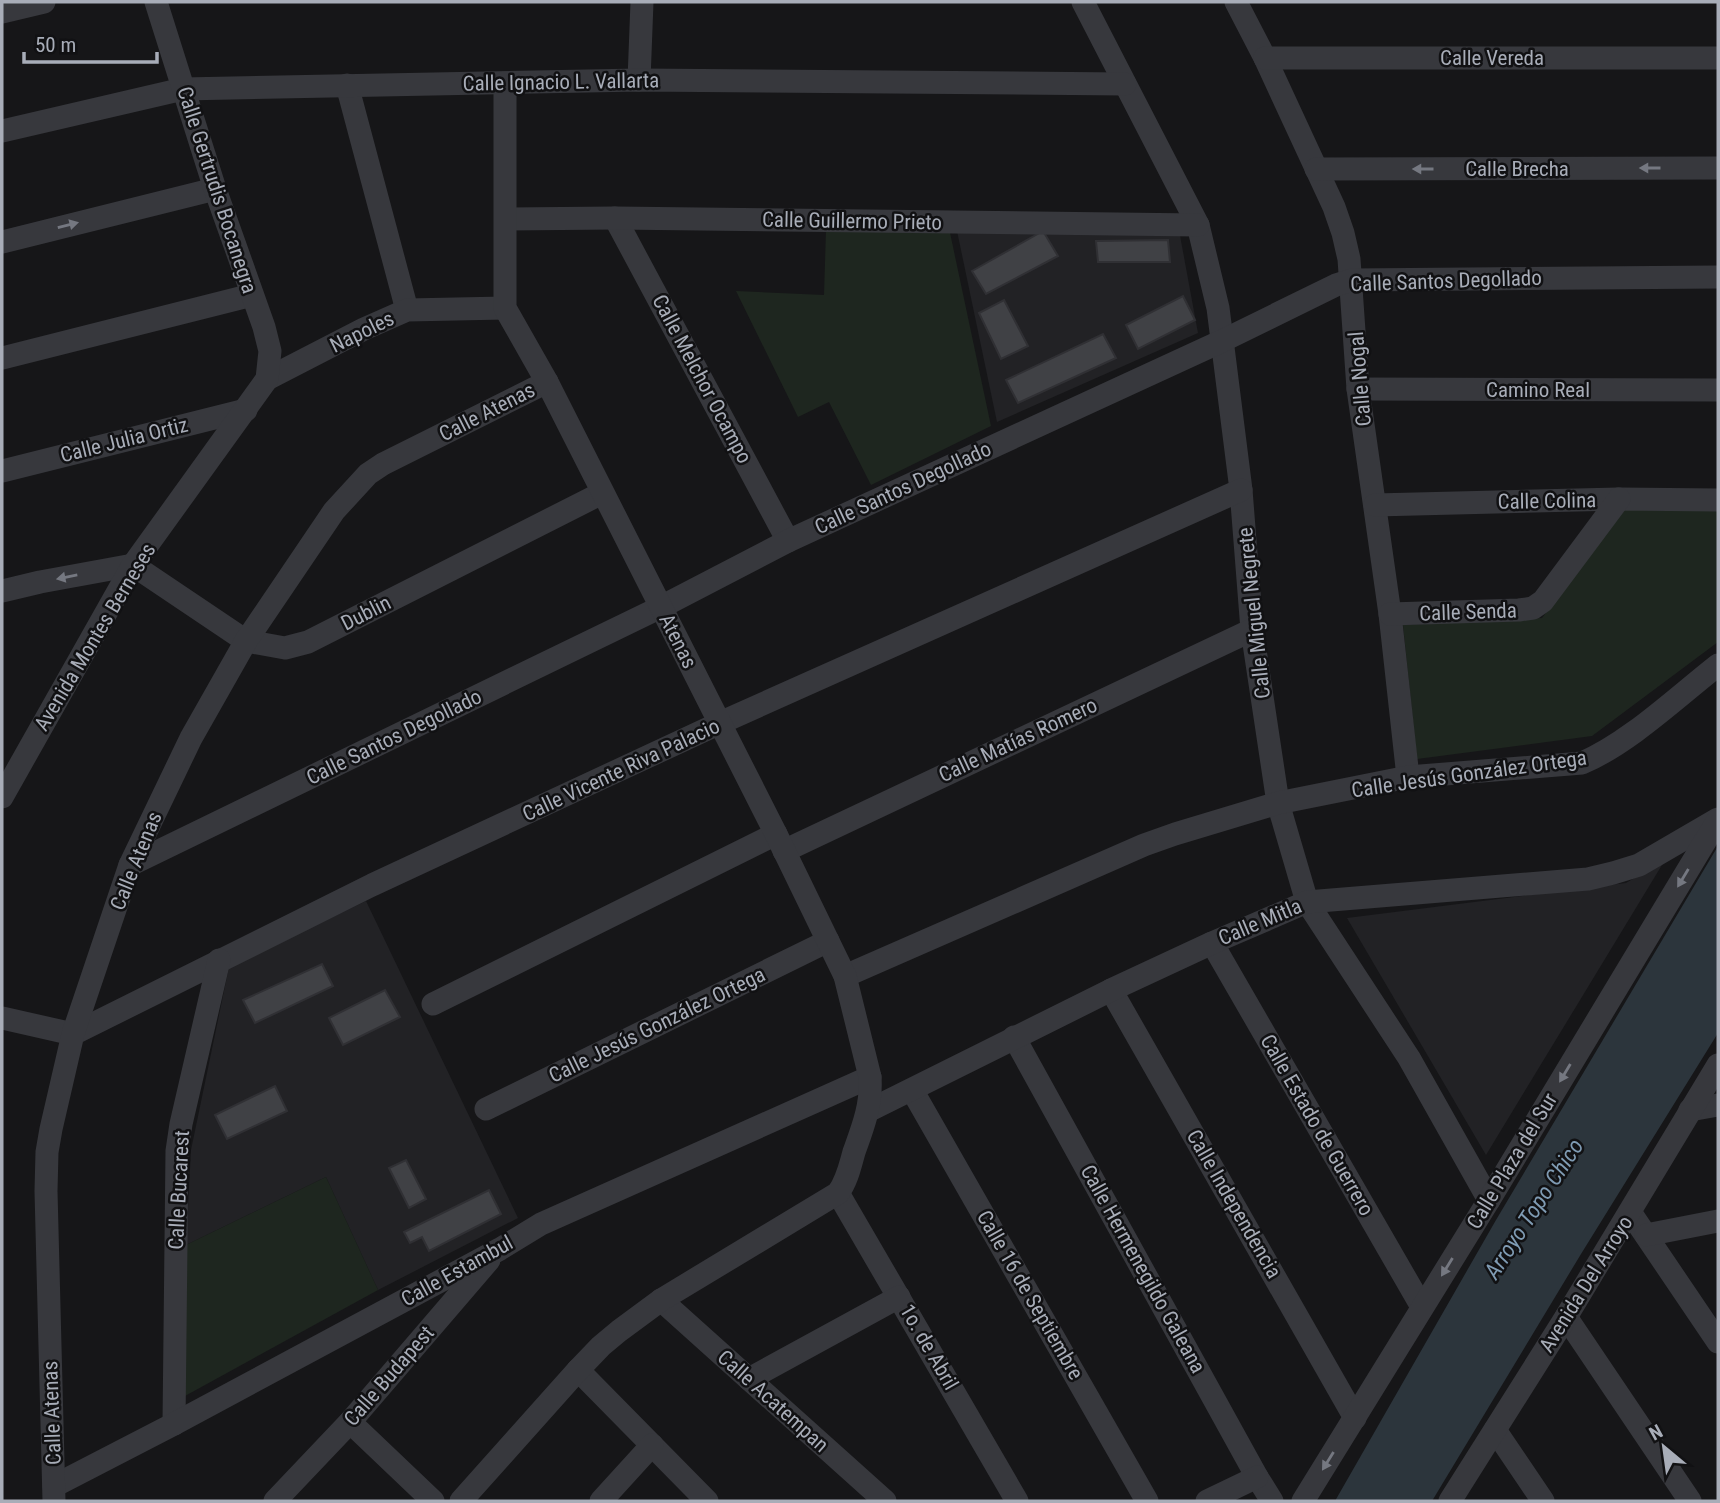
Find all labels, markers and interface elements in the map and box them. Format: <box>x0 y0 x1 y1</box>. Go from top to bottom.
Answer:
scale bar <box>24 21 158 65</box>
text: 50 m <box>35 33 76 57</box>
street label: Calle Vereda <box>1440 46 1544 70</box>
street label: Calle Ignacio L. Vallarta <box>463 68 659 96</box>
street label: Calle Gertrudis Bocanegra <box>172 84 262 296</box>
street label: Calle Brecha <box>1465 157 1569 181</box>
one-way arrow <box>1639 162 1661 174</box>
one-way arrow <box>1411 163 1433 175</box>
street label: Calle Guillermo Prieto <box>762 207 942 235</box>
one-way arrow <box>57 219 79 230</box>
street label: Calle Santos Degollado <box>1350 266 1542 296</box>
street label: Calle Melchor Ocampo <box>647 291 757 467</box>
street label: Napoles <box>326 306 398 358</box>
street label: Calle Nogal <box>1344 331 1376 427</box>
street label: Calle Atenas <box>435 378 539 446</box>
street label: Camino Real <box>1486 378 1590 402</box>
street label: Calle Julia Ortiz <box>58 413 190 467</box>
street label: Calle Santos Degollado <box>811 437 995 539</box>
street label: Calle Colina <box>1498 488 1596 514</box>
street label: Calle Miguel Negrete <box>1233 526 1275 700</box>
street label: Avenida Montes Berneses <box>30 539 160 735</box>
one-way arrow <box>56 572 78 583</box>
street label: Dublin <box>337 590 395 636</box>
street label: Calle Senda <box>1419 598 1517 626</box>
street label: Atenas <box>654 610 702 672</box>
street label: Calle Santos Degollado <box>303 684 485 790</box>
street label: Calle Matías Romero <box>935 693 1101 787</box>
street label: Calle Vicente Riva Palacio <box>519 714 723 826</box>
street label: Calle Jesús González Ortega <box>1350 746 1588 802</box>
street label: Calle Atenas <box>105 808 167 914</box>
one-way arrow <box>1677 869 1689 888</box>
street label: Calle Mitla <box>1215 894 1305 950</box>
street label: Calle Jesús González Ortega <box>545 962 769 1088</box>
street label: Calle Estado de Guerrero <box>1255 1030 1379 1220</box>
one-way arrow <box>1559 1064 1572 1083</box>
street label: Calle Plaza del Sur <box>1462 1089 1562 1233</box>
street label: Calle Independencia <box>1182 1126 1286 1282</box>
street label: Calle Bucarest <box>164 1130 194 1250</box>
water label: Arroyo Topo Chico <box>1478 1134 1589 1285</box>
street label: Calle Hermenegildo Galeana <box>1076 1161 1210 1377</box>
street label: Calle 16 de Septiembre <box>972 1206 1088 1384</box>
street label: Avenida Del Arroyo <box>1534 1211 1638 1357</box>
street label: Calle Estambul <box>397 1231 517 1311</box>
one-way arrow <box>1440 1258 1453 1277</box>
street label: 1o. de Abril <box>895 1300 963 1394</box>
street label: Calle Budapest <box>339 1321 439 1431</box>
street label: Calle Acatempan <box>713 1345 833 1457</box>
street label: Calle Atenas <box>38 1361 66 1465</box>
north arrow <box>1629 1412 1699 1482</box>
text: N <box>1645 1420 1667 1445</box>
one-way arrow <box>1322 1452 1335 1471</box>

